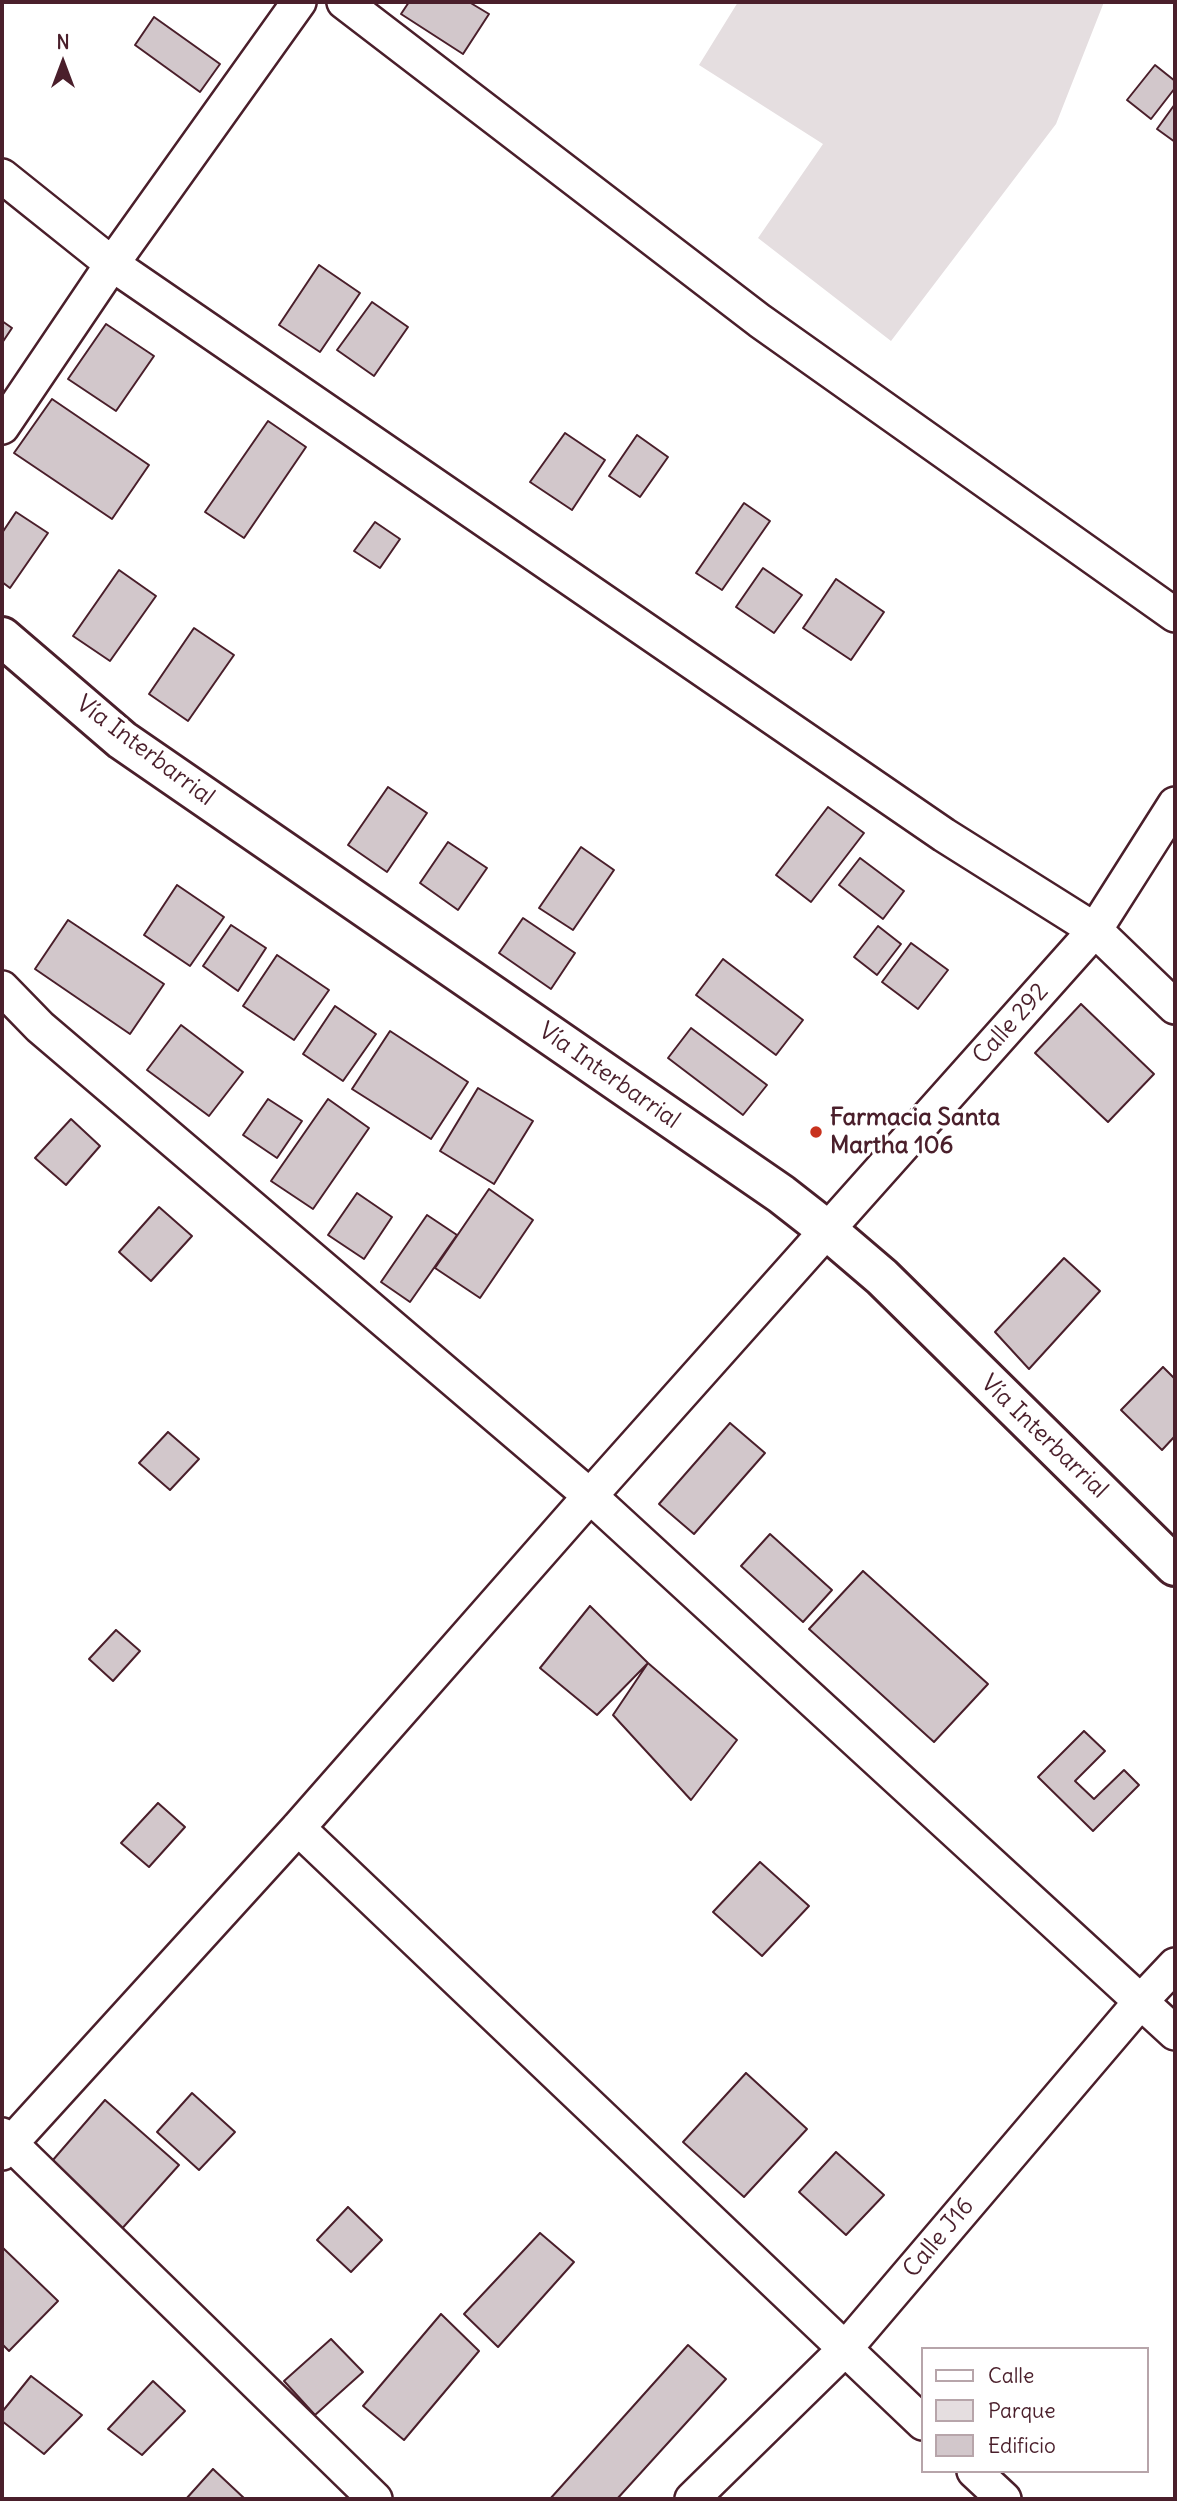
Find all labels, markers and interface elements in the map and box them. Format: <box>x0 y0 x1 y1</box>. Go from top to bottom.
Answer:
north arrow <box>28 28 98 98</box>
text: N <box>56 30 70 54</box>
street label: Vía Interbarrial <box>70 690 220 812</box>
street label: Calle 292 <box>967 978 1055 1070</box>
street label: Vía Interbarrial <box>533 1017 685 1135</box>
place label: Farmacia Santa Martha 106 <box>830 1104 1000 1160</box>
marker: Farmacia Santa Martha 106 <box>808 1124 824 1140</box>
street label: Vía Interbarrial <box>975 1369 1113 1505</box>
street label: Calle J16 <box>898 2192 980 2284</box>
legend <box>922 2347 1149 2473</box>
text: Calle <box>988 2362 1034 2389</box>
text: Parque <box>988 2397 1056 2424</box>
text: Edificio <box>988 2432 1056 2459</box>

